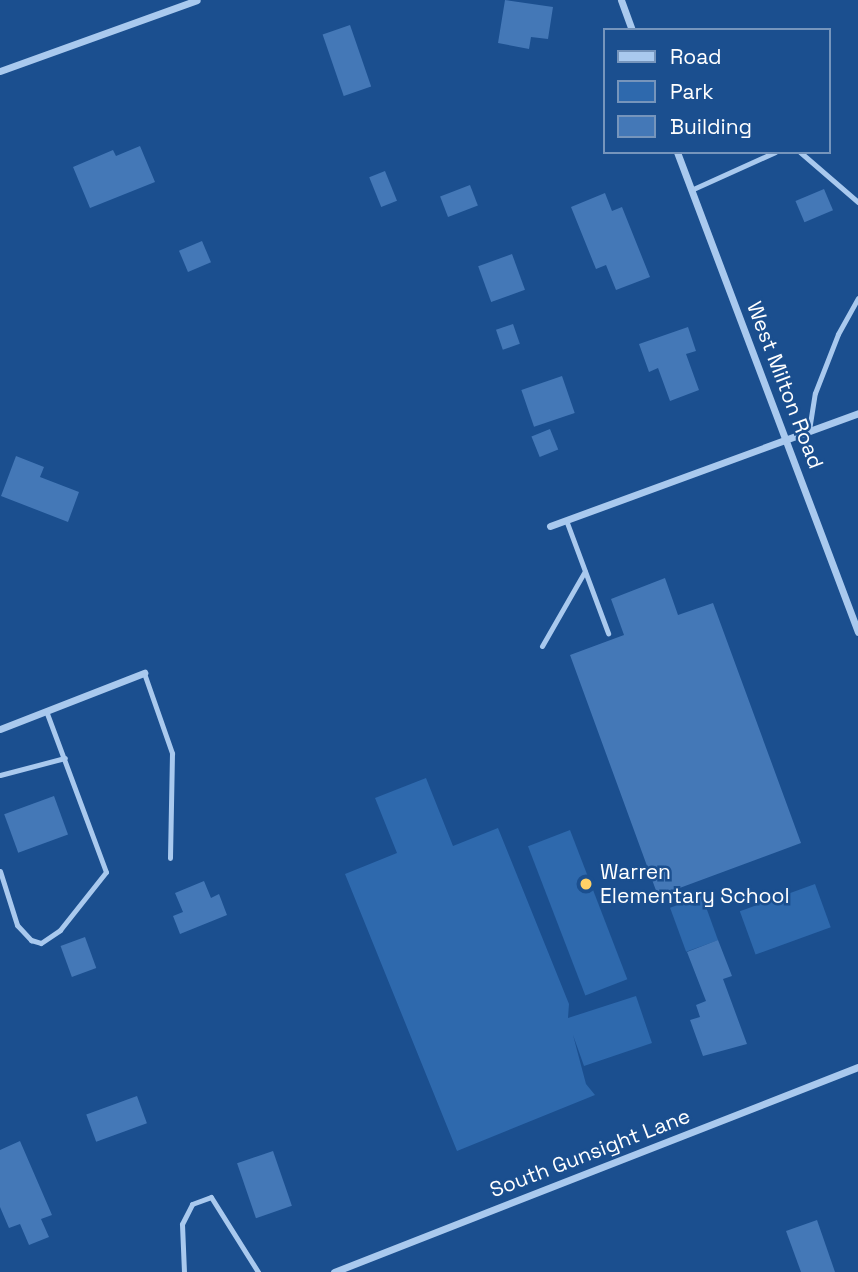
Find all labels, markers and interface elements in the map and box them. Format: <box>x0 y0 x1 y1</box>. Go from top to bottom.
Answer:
legend <box>602 28 830 154</box>
text: Road <box>670 43 722 70</box>
text: Park <box>670 78 714 105</box>
text: Building <box>670 113 752 140</box>
street label: West Milton Road <box>742 298 828 472</box>
place label: Warren Elementary School <box>600 859 790 909</box>
marker: Warren Elementary School <box>578 876 594 892</box>
street label: South Gunsight Lane <box>486 1103 694 1203</box>

